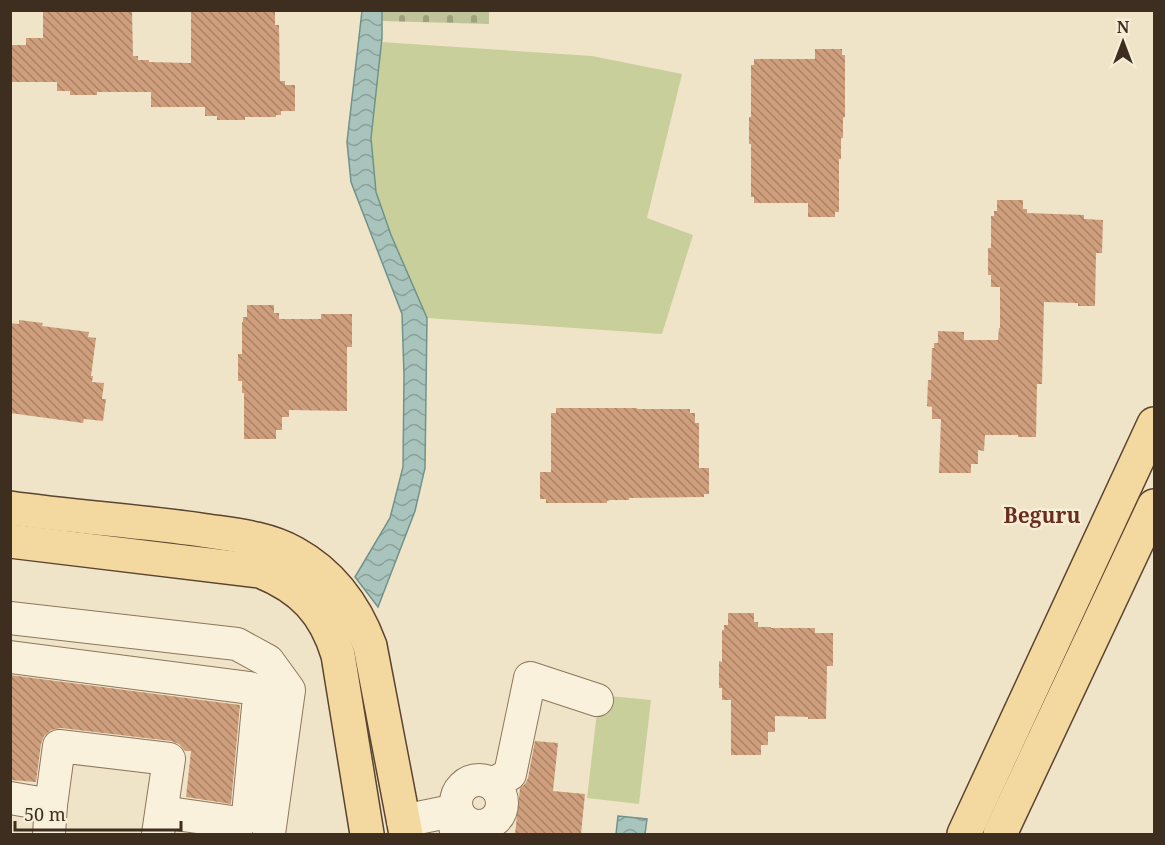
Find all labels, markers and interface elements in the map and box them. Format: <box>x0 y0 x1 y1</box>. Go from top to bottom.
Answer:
north arrow <box>1093 12 1153 72</box>
text: N <box>1117 16 1130 38</box>
district label: Beguru <box>1004 501 1080 529</box>
scale bar <box>15 794 182 832</box>
text: 50 m <box>24 802 66 826</box>

